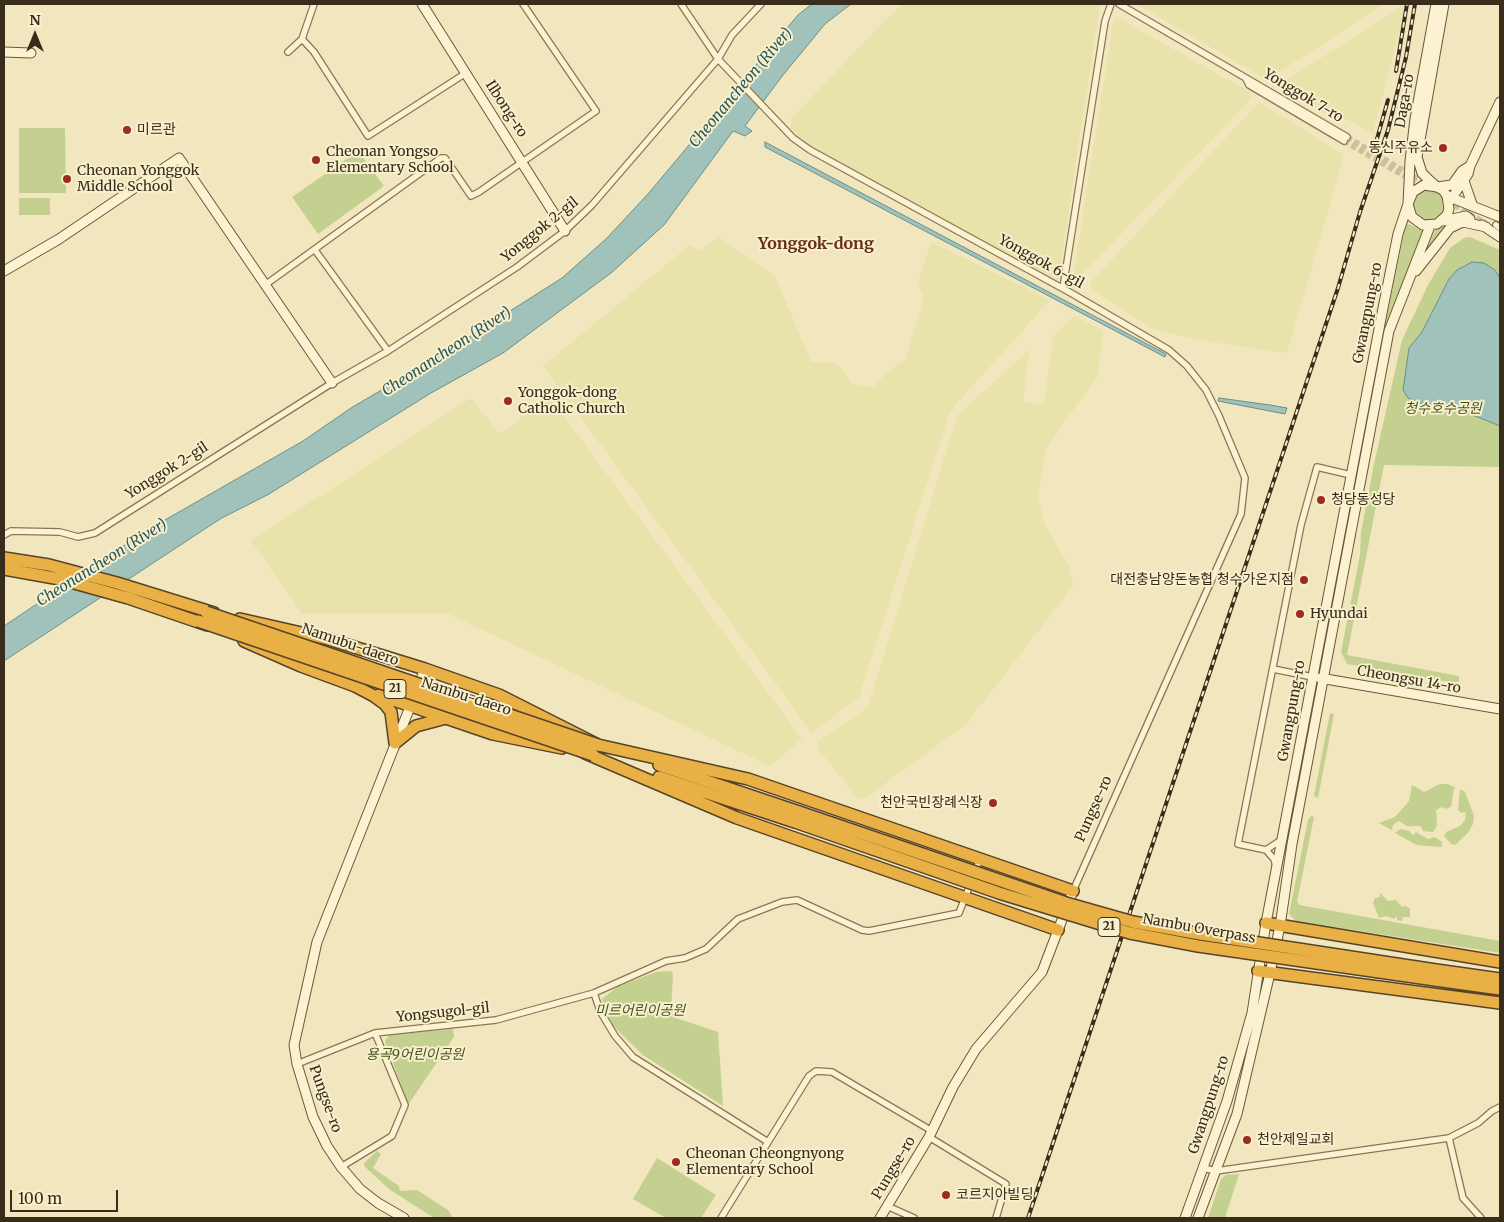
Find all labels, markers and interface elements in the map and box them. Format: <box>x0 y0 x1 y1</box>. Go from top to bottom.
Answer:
north arrow <box>10 10 60 60</box>
text: N <box>29 11 41 29</box>
water label: Cheonancheon (River) <box>686 24 796 152</box>
street label: Yonggok 7-ro <box>1260 66 1346 126</box>
street label: Daga-ro <box>1392 73 1418 129</box>
street label: Ilbong-ro <box>482 78 530 140</box>
place label: 미르관 <box>137 122 176 138</box>
marker: 미르관 <box>121 124 133 136</box>
place label: 동신주유소 <box>1369 140 1433 156</box>
marker: 동신주유소 <box>1437 142 1449 154</box>
place label: Cheonan Yongso Elementary School <box>326 144 454 176</box>
marker: Cheonan Yongso Elementary School <box>310 154 322 166</box>
place label: Cheonan Yonggok Middle School <box>77 163 199 196</box>
marker: Cheonan Yonggok Middle School <box>61 173 73 185</box>
street label: Yonggok 2-gil <box>498 194 582 266</box>
street label: Yonggok 6-gil <box>995 232 1087 292</box>
district label: Yonggok-dong <box>758 234 874 254</box>
street label: Gwangpung-ro <box>1350 261 1386 365</box>
water label: Cheonancheon (River) <box>379 303 515 401</box>
place label: Yonggok-dong Catholic Church <box>518 385 625 418</box>
marker: Yonggok-dong Catholic Church <box>502 395 514 407</box>
park label: 청수호수공원 <box>1404 401 1482 417</box>
street label: Yonggok 2-gil <box>123 439 211 503</box>
place label: 청당동성당 <box>1331 492 1395 508</box>
marker: 청당동성당 <box>1315 494 1327 506</box>
water label: Cheonancheon (River) <box>33 515 171 611</box>
place label: 대전충남양돈농협 청수가온지점 <box>1110 572 1294 588</box>
marker: 대전충남양돈농협 청수가온지점 <box>1298 574 1310 586</box>
place label: Hyundai <box>1310 606 1368 622</box>
marker: Hyundai <box>1294 608 1306 620</box>
street label: Namubu-daero <box>299 621 401 669</box>
street label: Gwangpung-ro <box>1275 659 1309 763</box>
street label: Cheongsu 14-ro <box>1356 663 1462 697</box>
street label: Nambu-daero <box>419 675 513 719</box>
road number: 21 <box>384 680 406 699</box>
street label: Pungse-ro <box>1072 773 1116 845</box>
place label: 천안국빈장례식장 <box>880 795 983 811</box>
marker: 천안국빈장례식장 <box>987 797 999 809</box>
street label: Nambu Overpass <box>1141 911 1257 947</box>
road number: 21 <box>1098 918 1120 936</box>
street label: Yongsugol-gil <box>396 1000 490 1026</box>
park label: 미르어린이공원 <box>595 1003 685 1019</box>
park label: 용곡9어린이공원 <box>366 1047 464 1063</box>
street label: Gwangpung-ro <box>1185 1054 1233 1156</box>
street label: Pungse-ro <box>305 1063 345 1135</box>
place label: 천안제일교회 <box>1257 1132 1334 1148</box>
street label: Pungse-ro <box>869 1134 919 1202</box>
marker: 천안제일교회 <box>1241 1134 1253 1146</box>
place label: Cheonan Cheongnyong Elementary School <box>686 1146 844 1178</box>
marker: Cheonan Cheongnyong Elementary School <box>670 1156 682 1168</box>
scale bar <box>12 1180 120 1212</box>
place label: 코르지아빌딩 <box>956 1187 1033 1203</box>
text: 100 m <box>18 1189 62 1208</box>
marker: 코르지아빌딩 <box>940 1189 952 1201</box>

